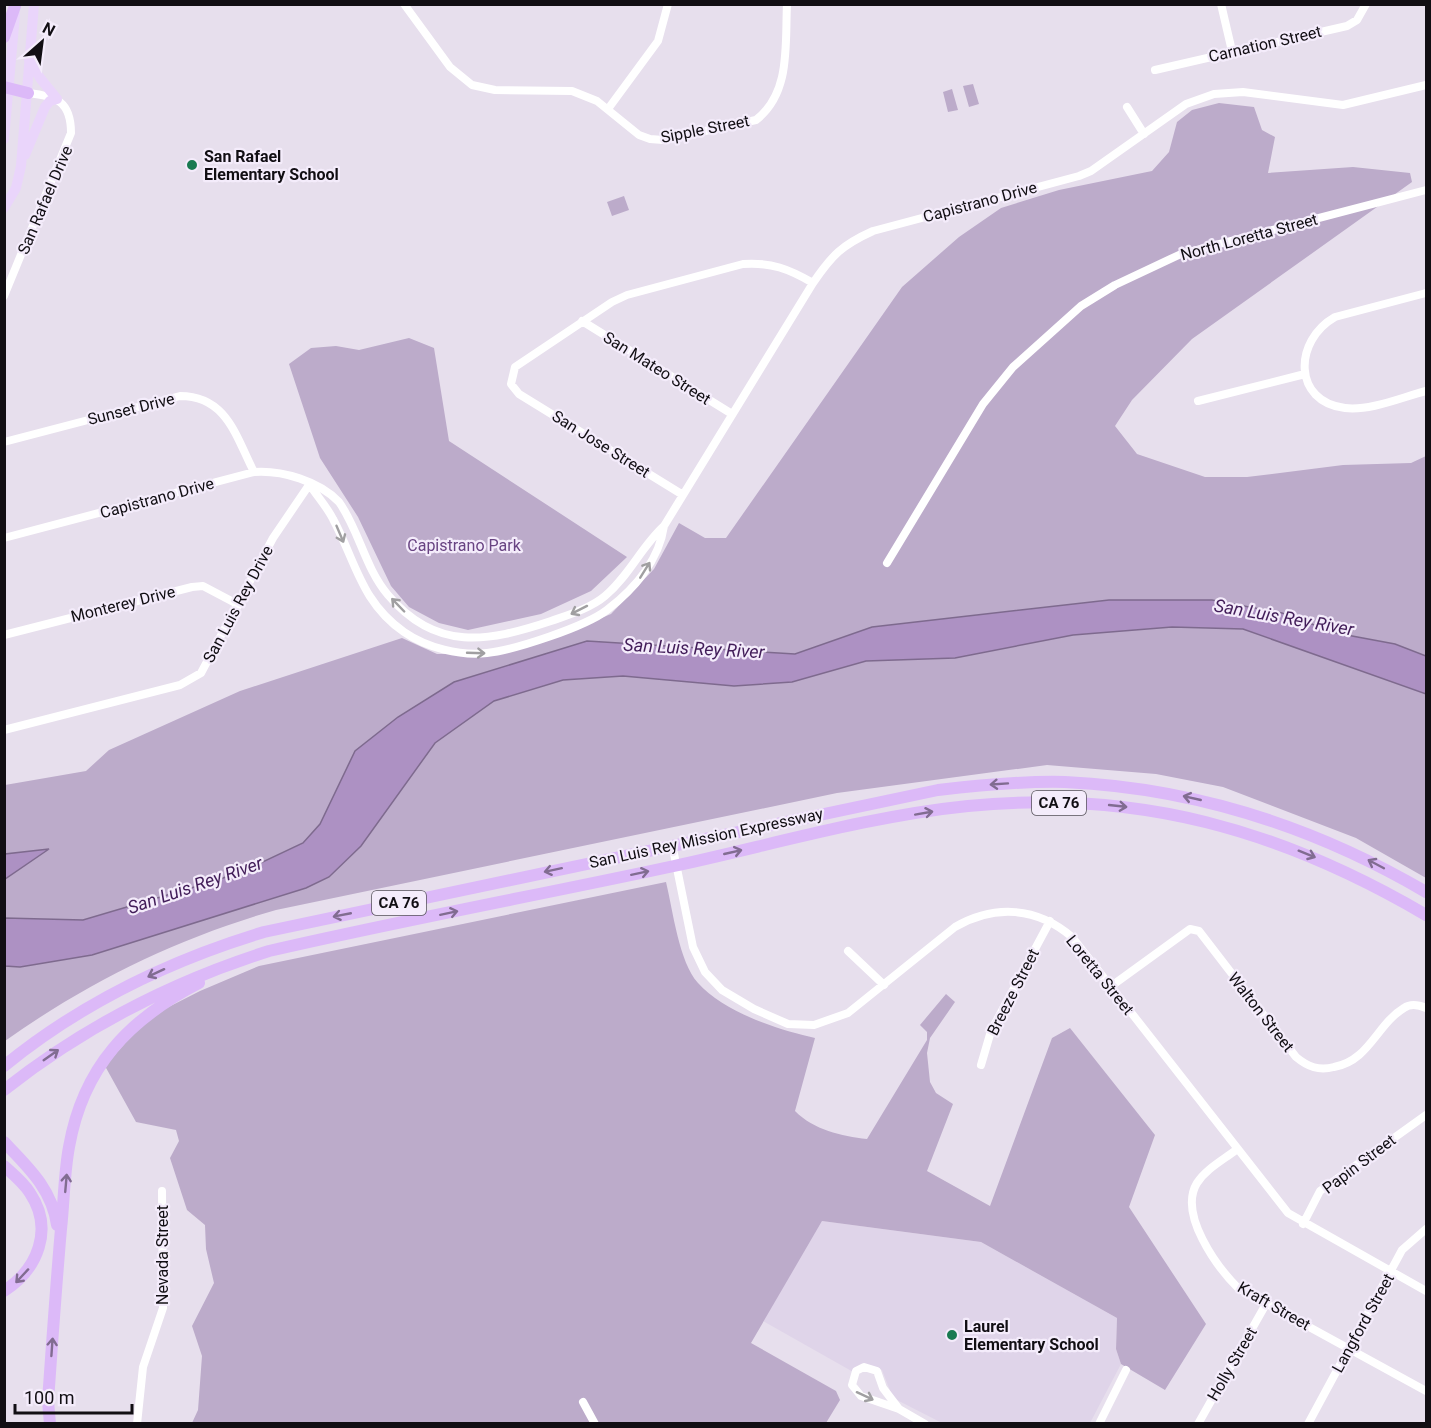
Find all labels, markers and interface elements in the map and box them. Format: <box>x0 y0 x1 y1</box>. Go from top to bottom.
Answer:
north arrow <box>12 12 72 72</box>
text: N <box>39 18 58 40</box>
street label: Carnation Street <box>1207 22 1323 66</box>
street label: Sipple Street <box>659 111 751 147</box>
street label: San Rafael Drive <box>14 143 76 257</box>
place label: San Rafael Elementary School <box>204 147 339 184</box>
marker: San Rafael Elementary School <box>185 158 199 172</box>
street label: Capistrano Drive <box>921 178 1039 226</box>
street label: North Loretta Street <box>1178 210 1320 264</box>
street label: San Mateo Street <box>600 327 714 409</box>
street label: Sunset Drive <box>86 389 176 429</box>
street label: San Jose Street <box>549 406 653 482</box>
street label: Capistrano Drive <box>98 474 216 522</box>
one-way arrow <box>335 525 346 543</box>
park label: Capistrano Park <box>407 536 522 555</box>
street label: San Luis Rey Drive <box>199 542 277 666</box>
one-way arrow <box>640 562 652 579</box>
street label: Monterey Drive <box>69 582 177 626</box>
water label: San Luis Rey River <box>1213 594 1356 640</box>
one-way arrow <box>390 598 405 613</box>
one-way arrow <box>570 605 588 616</box>
water label: San Luis Rey River <box>623 634 766 662</box>
one-way arrow <box>465 647 485 658</box>
one-way arrow <box>989 779 1009 790</box>
road number: CA 76 <box>1032 791 1086 815</box>
one-way arrow <box>1183 792 1202 804</box>
one-way arrow <box>1108 801 1128 812</box>
street label: San Luis Rey Mission Expressway <box>587 804 825 872</box>
one-way arrow <box>914 807 933 818</box>
one-way arrow <box>723 846 742 858</box>
one-way arrow <box>1297 849 1315 860</box>
water label: San Luis Rey River <box>125 852 266 918</box>
one-way arrow <box>1367 858 1385 869</box>
one-way arrow <box>544 865 564 876</box>
one-way arrow <box>629 867 649 878</box>
road number: CA 76 <box>372 891 426 915</box>
one-way arrow <box>439 907 458 918</box>
one-way arrow <box>333 910 352 921</box>
street label: Loretta Street <box>1062 931 1138 1019</box>
street label: Breeze Street <box>983 946 1043 1038</box>
one-way arrow <box>148 967 166 979</box>
street label: Walton Street <box>1224 968 1298 1056</box>
one-way arrow <box>42 1049 59 1061</box>
street label: Papin Street <box>1319 1130 1399 1198</box>
one-way arrow <box>61 1173 72 1193</box>
street label: Nevada Street <box>153 1205 172 1305</box>
one-way arrow <box>15 1269 29 1284</box>
street label: Langford Street <box>1328 1270 1398 1376</box>
street label: Kraft Street <box>1234 1278 1314 1334</box>
place label: Laurel Elementary School <box>964 1317 1099 1354</box>
street label: Holly Street <box>1203 1324 1261 1404</box>
marker: Laurel Elementary School <box>945 1328 959 1342</box>
one-way arrow <box>47 1337 58 1357</box>
scale bar <box>15 1377 132 1415</box>
text: 100 m <box>24 1387 75 1408</box>
one-way arrow <box>856 1391 874 1403</box>

